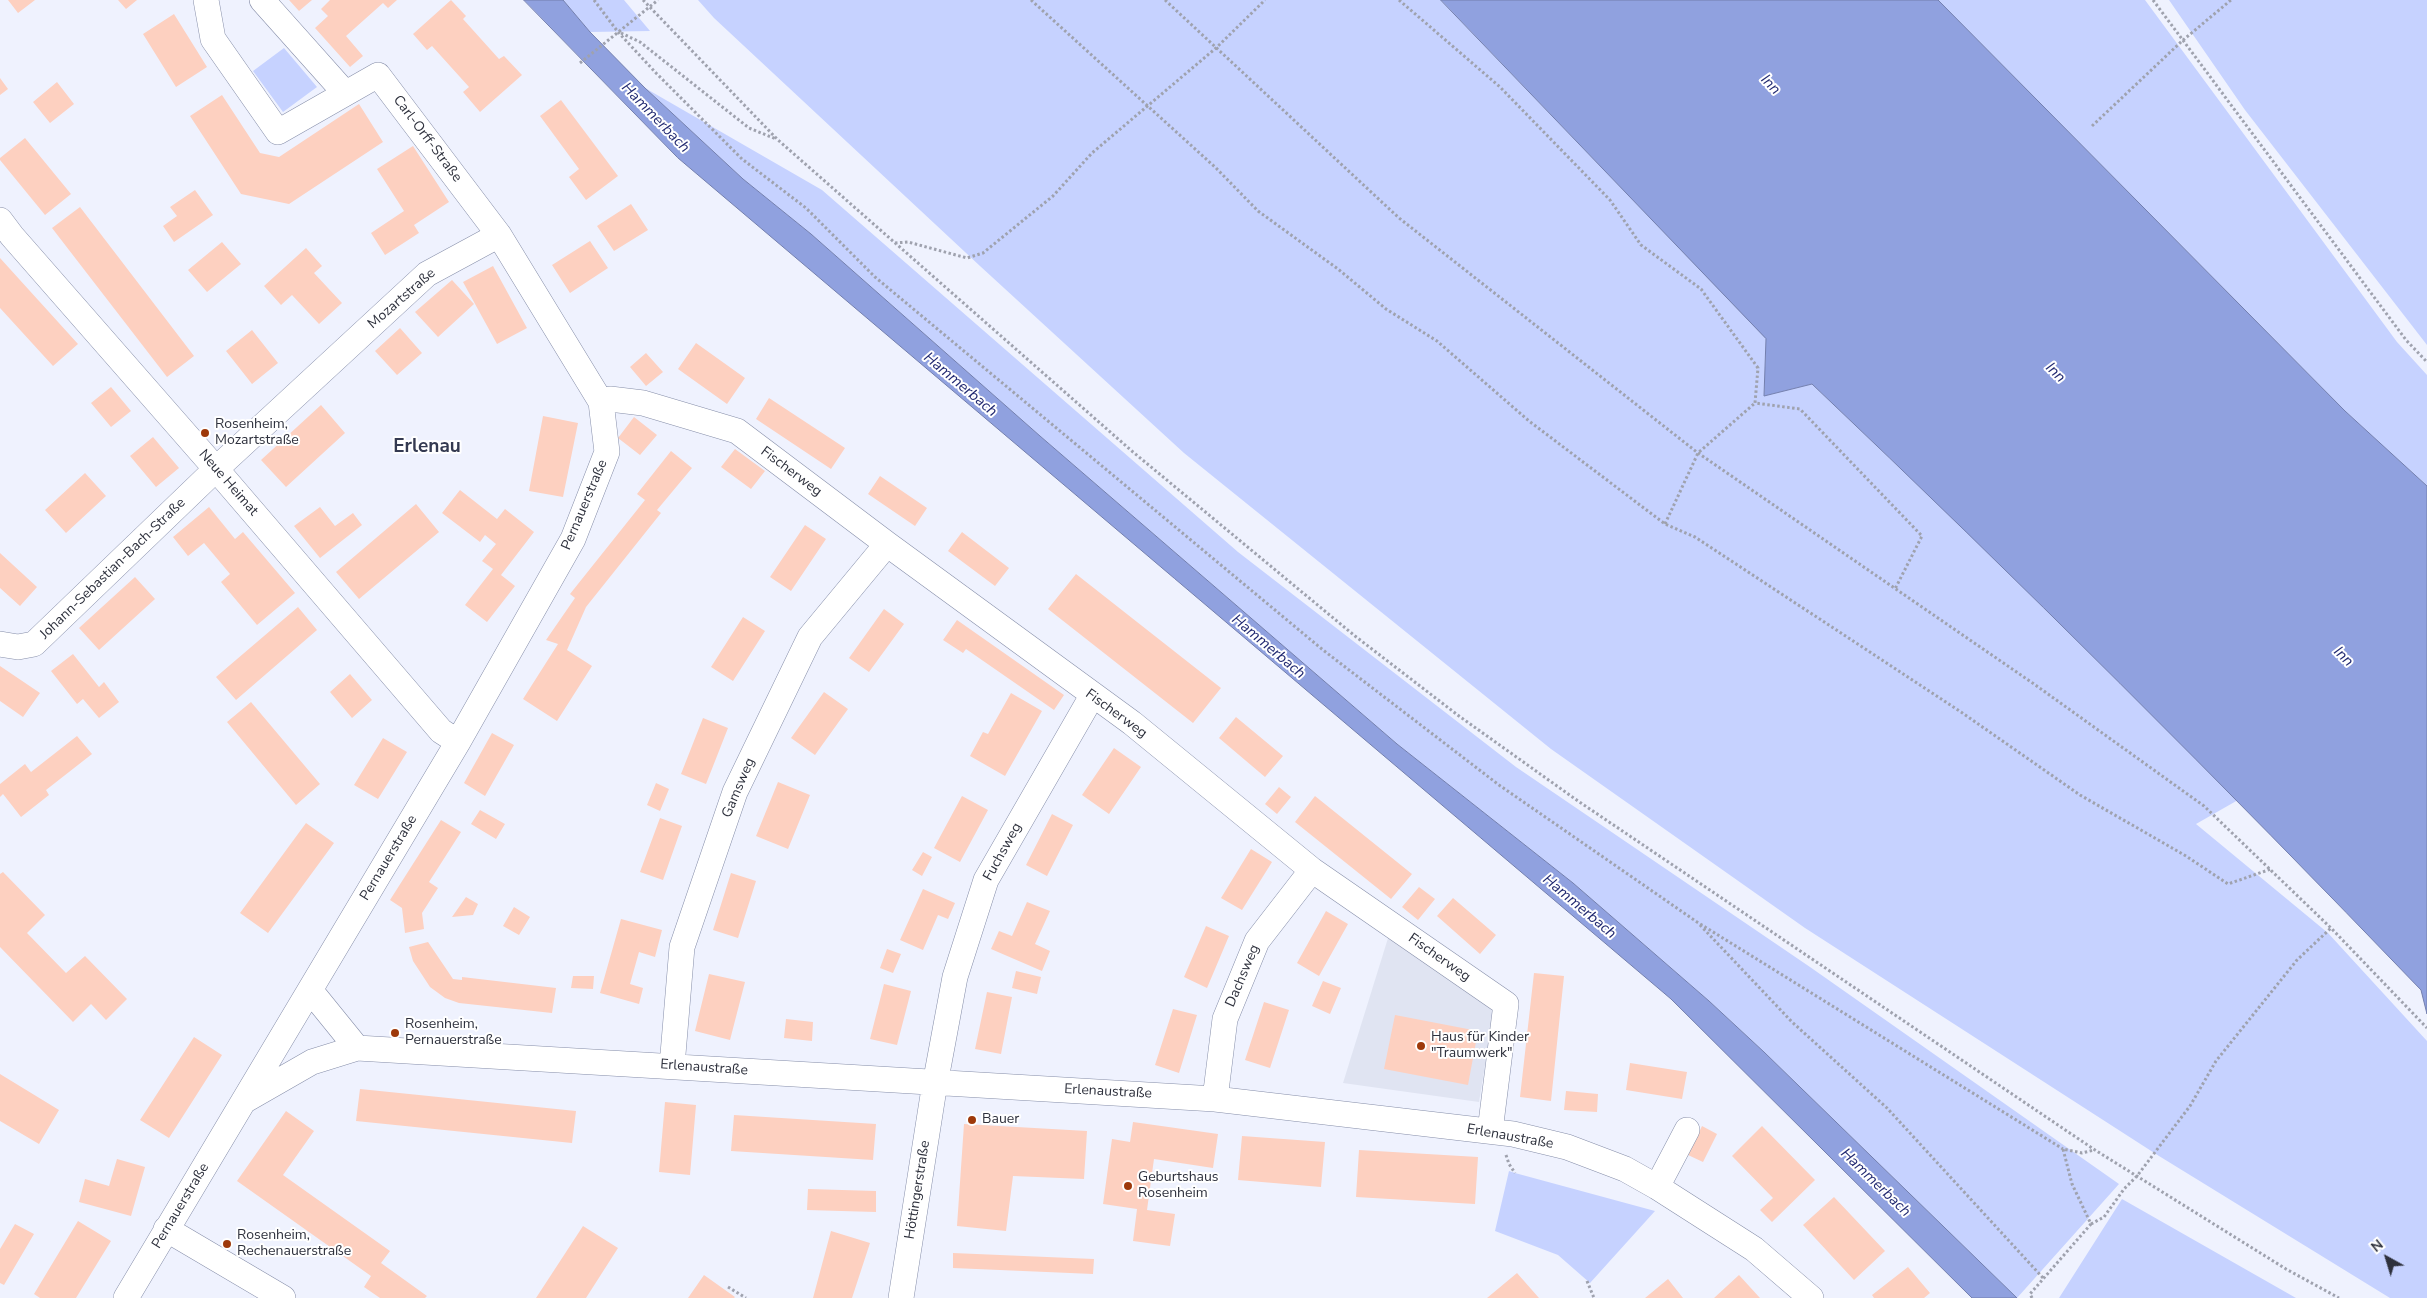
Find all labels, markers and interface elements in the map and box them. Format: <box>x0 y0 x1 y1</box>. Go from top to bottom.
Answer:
water label: Inn <box>1756 71 1784 99</box>
water label: Hammerbach <box>617 79 693 157</box>
street label: Carl-Orff-Straße <box>389 92 465 186</box>
street label: Mozartstraße <box>365 265 439 333</box>
water label: Hammerbach <box>920 349 1000 421</box>
water label: Inn <box>2041 359 2069 387</box>
place label: Rosenheim, Mozartstraße <box>215 417 299 450</box>
marker: Rosenheim, Mozartstraße <box>199 427 211 439</box>
district label: Erlenau <box>393 436 461 458</box>
street label: Fischerweg <box>757 444 825 500</box>
street label: Neue Heimat <box>195 446 261 520</box>
street label: Pernauerstraße <box>558 457 612 553</box>
street label: Johann-Sebastian-Bach-Straße <box>37 495 189 643</box>
water label: Hammerbach <box>1228 611 1308 683</box>
water label: Inn <box>2329 643 2357 671</box>
street label: Fischerweg <box>1082 686 1150 742</box>
street label: Gamsweg <box>719 755 759 821</box>
street label: Pernauerstraße <box>357 812 421 904</box>
street label: Fuchsweg <box>980 820 1026 884</box>
water label: Hammerbach <box>1539 871 1619 943</box>
street label: Fischerweg <box>1405 930 1473 986</box>
street label: Dachsweg <box>1222 942 1264 1010</box>
place label: Rosenheim, Pernauerstraße <box>405 1017 502 1050</box>
marker: Rosenheim, Pernauerstraße <box>389 1027 401 1039</box>
place label: Haus für Kinder "Traumwerk" <box>1431 1030 1529 1062</box>
marker: Haus für Kinder "Traumwerk" <box>1415 1040 1427 1052</box>
street label: Erlenaustraße <box>660 1057 748 1079</box>
street label: Erlenaustraße <box>1064 1081 1152 1103</box>
place label: Bauer <box>982 1112 1019 1128</box>
marker: Bauer <box>966 1114 978 1126</box>
street label: Erlenaustraße <box>1465 1121 1555 1153</box>
street label: Höttingerstraße <box>902 1139 934 1241</box>
water label: Hammerbach <box>1836 1145 1914 1221</box>
street label: Pernauerstraße <box>149 1160 213 1252</box>
place label: Geburtshaus Rosenheim <box>1138 1170 1219 1202</box>
marker: Geburtshaus Rosenheim <box>1122 1180 1134 1192</box>
place label: Rosenheim, Rechenauerstraße <box>237 1228 351 1260</box>
north arrow <box>2362 1233 2412 1283</box>
text: N <box>2367 1235 2387 1257</box>
marker: Rosenheim, Rechenauerstraße <box>221 1238 233 1250</box>

